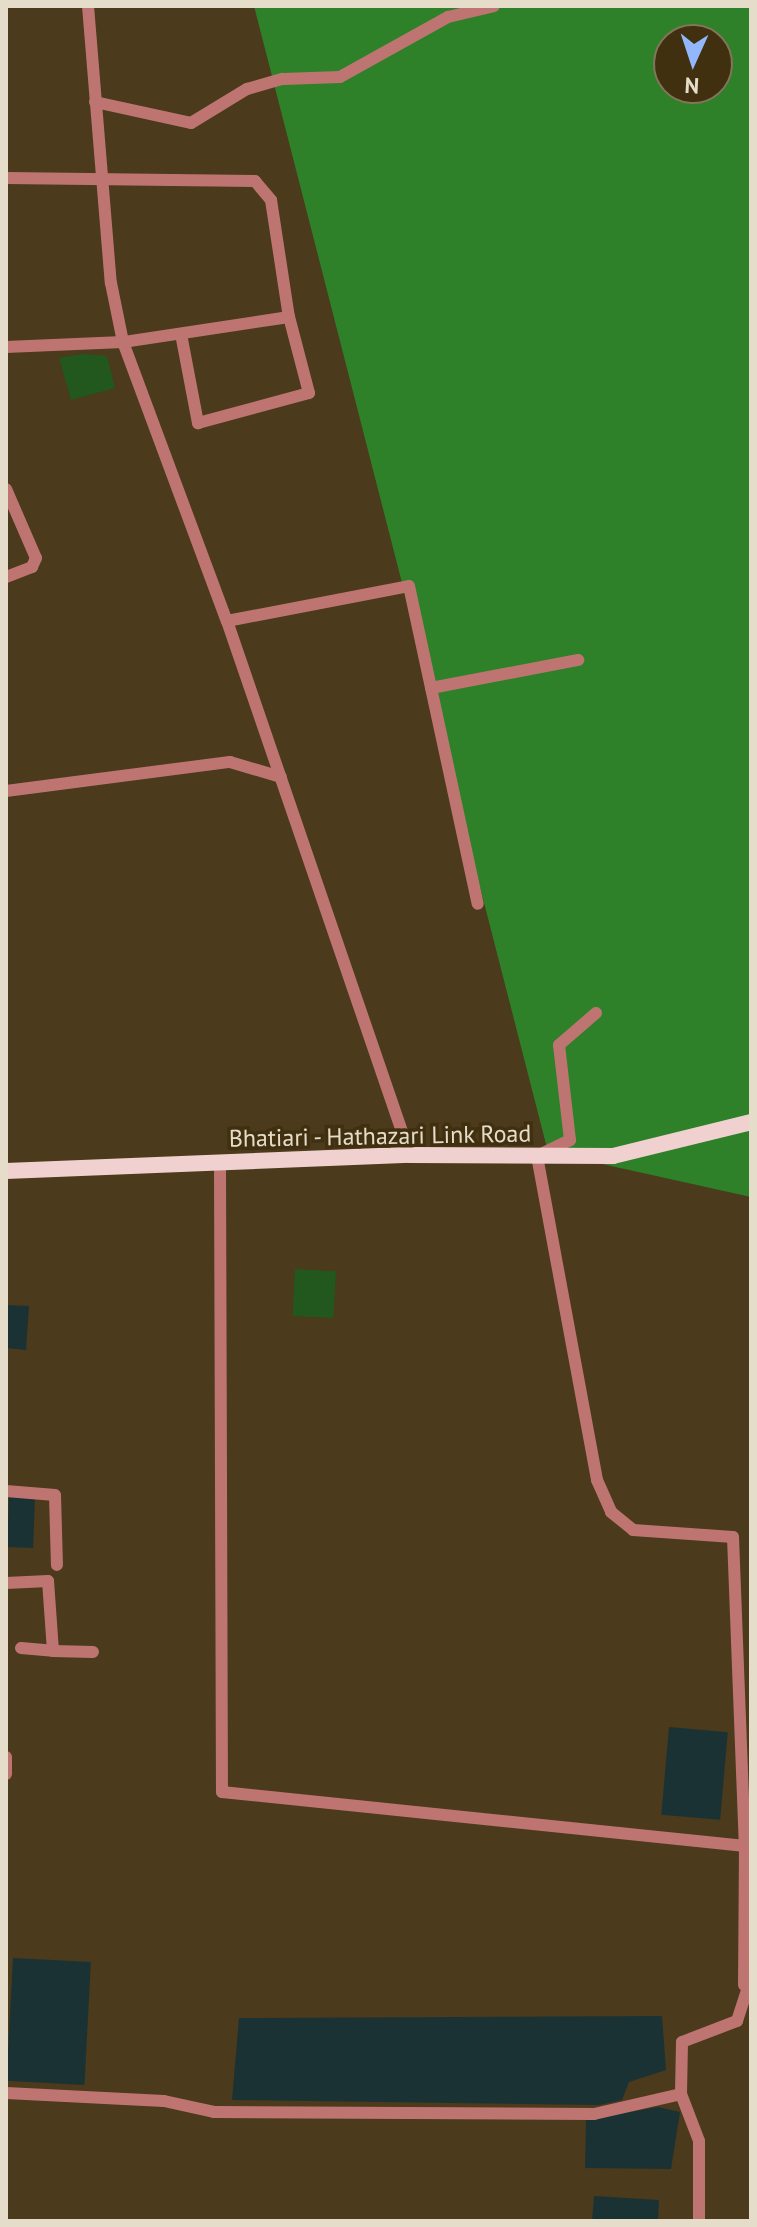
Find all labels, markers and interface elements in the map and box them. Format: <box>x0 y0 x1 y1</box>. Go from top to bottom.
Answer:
north arrow <box>653 24 733 104</box>
text: N <box>684 72 700 100</box>
street label: Bhatiari - Hathazari Link Road <box>226 1119 534 1153</box>

